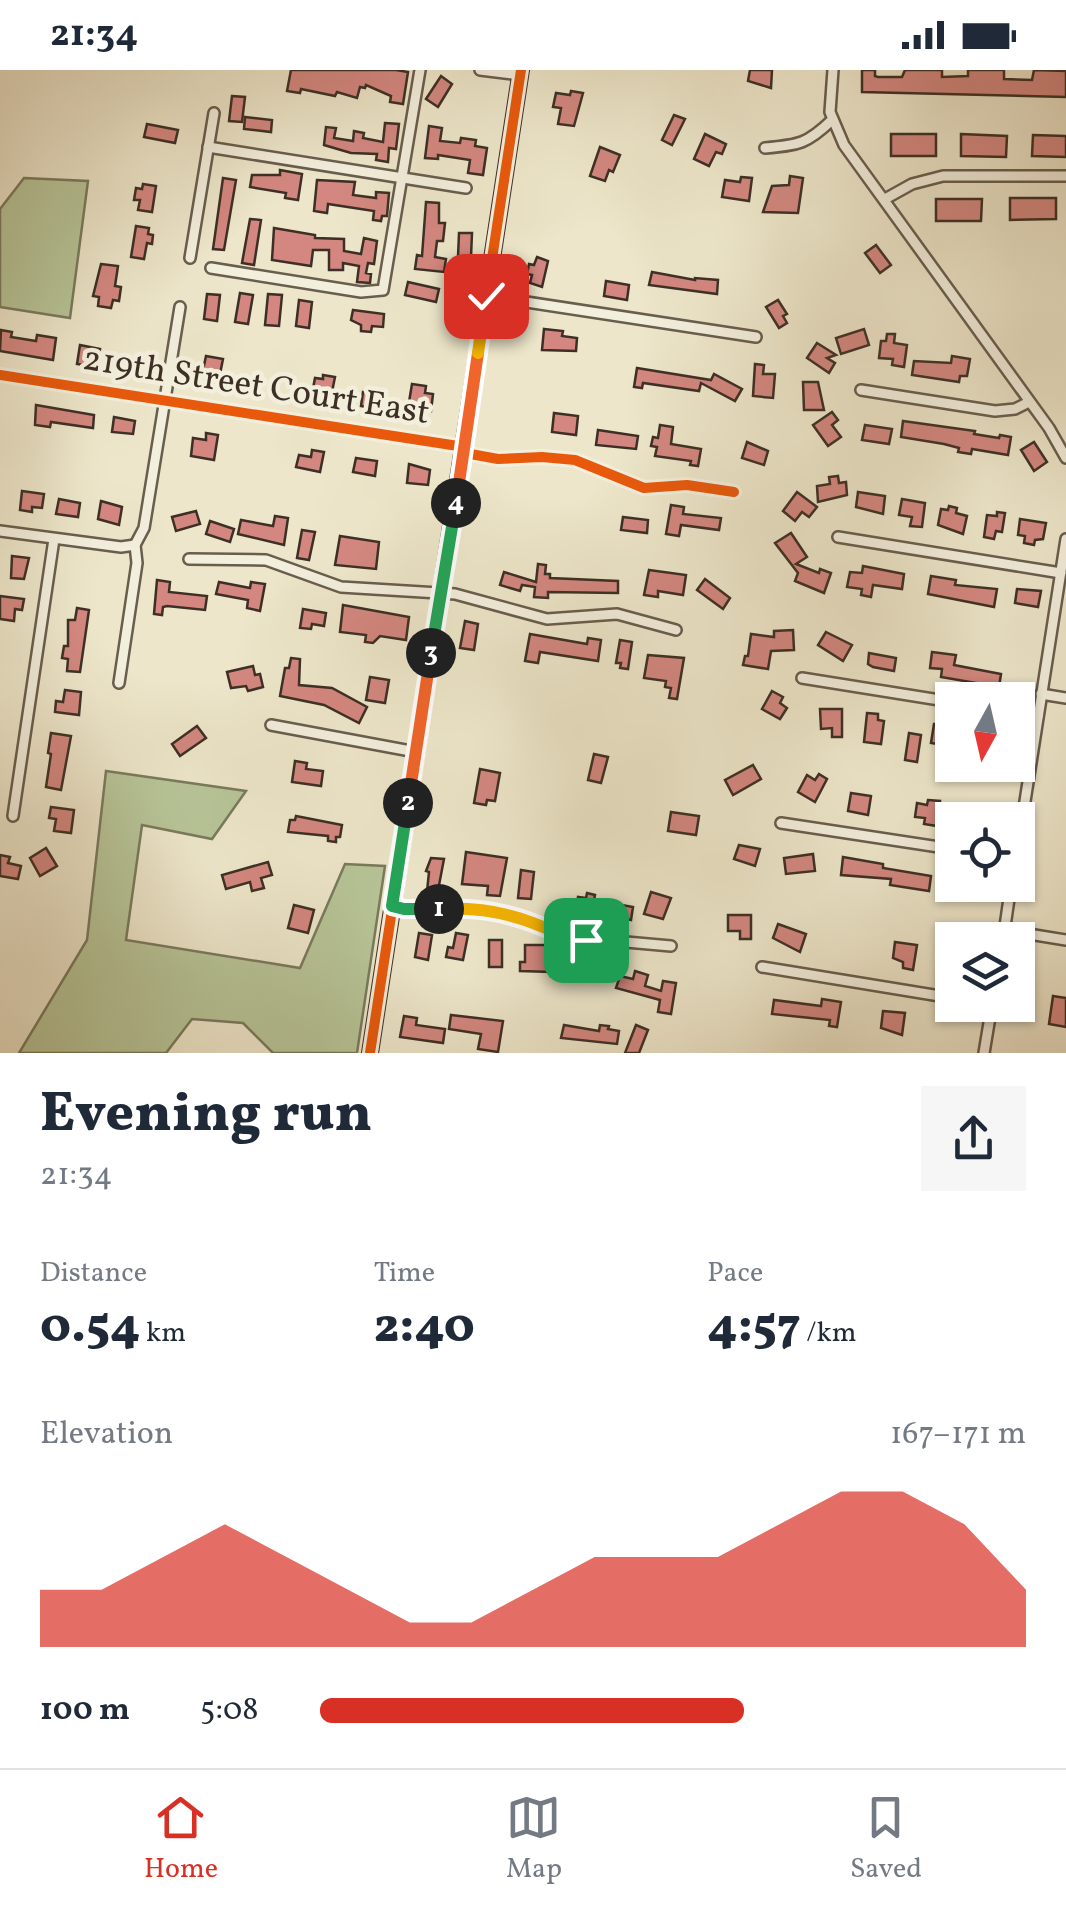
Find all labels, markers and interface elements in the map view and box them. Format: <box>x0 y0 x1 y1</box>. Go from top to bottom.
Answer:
text: 21:34 <box>50 9 138 62</box>
pin <box>444 254 529 339</box>
icon: check <box>459 269 514 324</box>
street label: 219th Street Court East <box>79 336 433 438</box>
pin: 4 <box>431 478 481 528</box>
text: 4 <box>448 483 464 522</box>
pin: 3 <box>406 628 456 678</box>
text: 3 <box>424 633 438 672</box>
north arrow <box>935 682 1035 782</box>
map controls <box>935 682 1035 1022</box>
pin: 2 <box>383 778 433 828</box>
text: 2 <box>401 783 415 822</box>
button: locate <box>935 802 1035 902</box>
pin: 1 <box>414 884 464 934</box>
text: 1 <box>433 889 445 928</box>
pin <box>544 898 629 983</box>
icon: arrive <box>559 913 614 968</box>
button: layers <box>935 922 1035 1022</box>
text: Evening run <box>40 1078 372 1154</box>
button: share <box>921 1086 1026 1191</box>
text: 21:34 <box>40 1154 113 1198</box>
text: Distance <box>40 1254 147 1293</box>
text: Time <box>374 1254 435 1293</box>
text: Pace <box>707 1254 763 1293</box>
text: 0.54 <box>40 1293 140 1363</box>
text: 2:40 <box>374 1293 475 1363</box>
text: 4:57 <box>707 1293 801 1363</box>
text: km <box>140 1314 186 1353</box>
text: /km <box>801 1314 857 1353</box>
text: Elevation <box>40 1413 173 1457</box>
text: 167–171 m <box>890 1413 1026 1457</box>
text: 100 m <box>40 1689 130 1733</box>
text: 5:08 <box>200 1689 258 1733</box>
tab: Home <box>144 1790 218 1889</box>
tab: Map <box>506 1790 562 1889</box>
tab: Saved <box>850 1790 922 1889</box>

